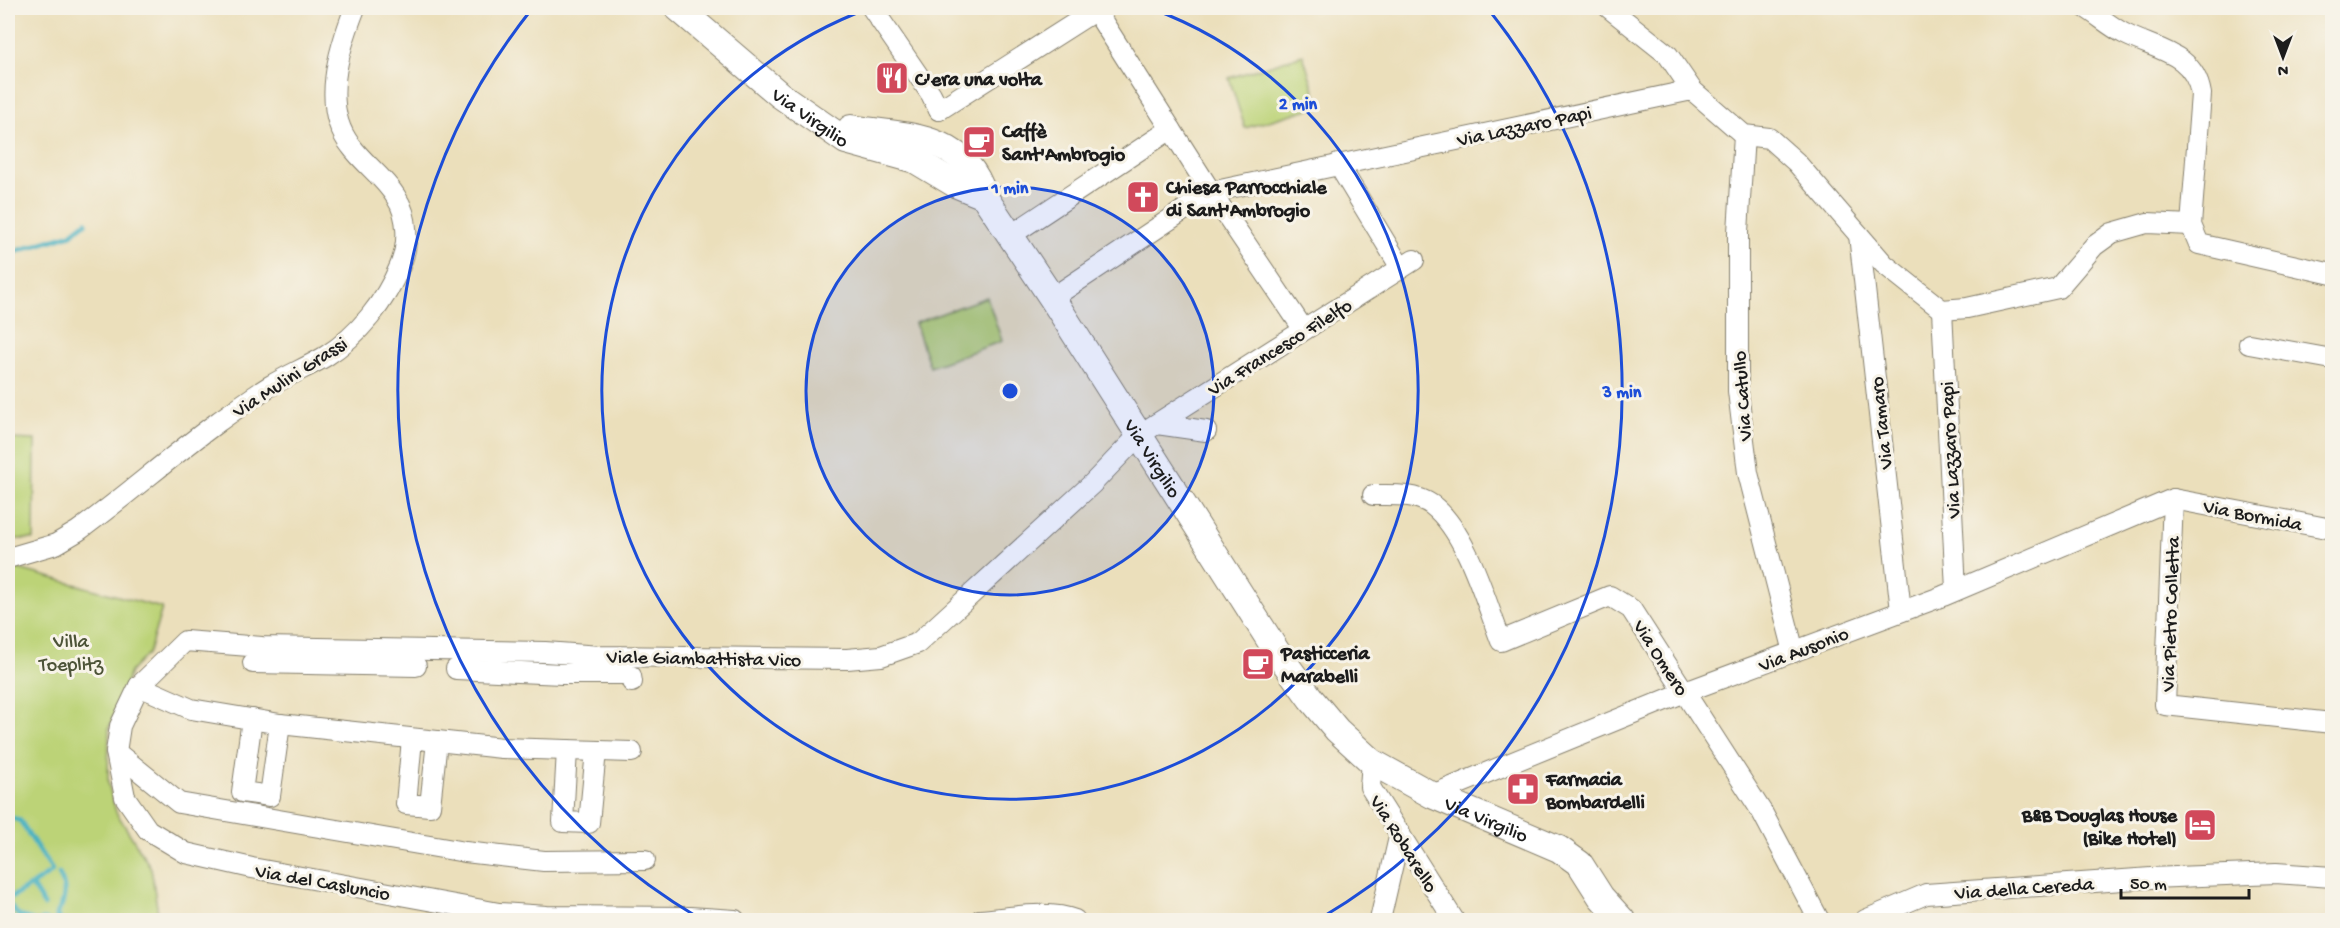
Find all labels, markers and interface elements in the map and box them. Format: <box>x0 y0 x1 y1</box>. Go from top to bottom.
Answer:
north arrow <box>2253 27 2313 87</box>
text: N <box>2277 59 2288 78</box>
restaurant icon: C'era una volta <box>874 60 910 96</box>
place label: C'era una volta <box>914 70 1043 93</box>
street label: Via Virgilio <box>765 84 852 154</box>
text: 2 min <box>1279 95 1318 116</box>
street label: Via Lazzaro Papi <box>1454 103 1594 154</box>
place label: Caffè Sant'Ambrogio <box>1001 122 1126 168</box>
cafe icon: Caffè Sant'Ambrogio <box>961 124 997 160</box>
place label: Chiesa Parrocchiale di Sant'Ambrogio <box>1165 178 1327 224</box>
text: 1 min <box>991 179 1029 200</box>
church icon: Chiesa Parrocchiale di Sant'Ambrogio <box>1125 179 1161 215</box>
street label: Via Francesco Filelfo <box>1204 295 1357 403</box>
street label: Via Mulini Grassi <box>229 333 352 425</box>
street label: Via Catullo <box>1730 350 1759 442</box>
street label: Via Tamaro <box>1867 375 1900 471</box>
centre of rings <box>1000 381 1020 401</box>
street label: Via Lazzaro Papi <box>1937 381 1968 520</box>
text: 3 min <box>1602 383 1642 404</box>
street label: Via Virgilio <box>1117 415 1184 503</box>
street label: Via Bormida <box>2200 496 2305 538</box>
street label: Via Pietro Colletta <box>2158 535 2187 693</box>
street label: Via Omero <box>1626 616 1692 701</box>
street label: Via Ausonio <box>1755 624 1852 679</box>
park label: Villa Toeplitz <box>38 632 104 678</box>
place label: Pasticceria Marabelli <box>1280 644 1370 690</box>
cafe icon: Pasticceria Marabelli <box>1240 646 1276 682</box>
street label: Viale Giambattista Vico <box>605 647 801 674</box>
place label: Farmacia Bombardelli <box>1545 770 1645 816</box>
pharmacy icon: Farmacia Bombardelli <box>1505 771 1541 807</box>
street label: Via Robarello <box>1362 791 1441 898</box>
street label: Via Virgilio <box>1439 793 1531 849</box>
place label: B&B Douglas House (Bike Hotel) <box>2021 806 2178 852</box>
hotel icon: B&B Douglas House (Bike Hotel) <box>2182 807 2218 843</box>
street label: Via del Casluncio <box>252 861 392 908</box>
scale bar <box>2121 862 2248 900</box>
street label: Via della Cereda <box>1953 874 2095 907</box>
text: 50 m <box>2130 875 2167 896</box>

